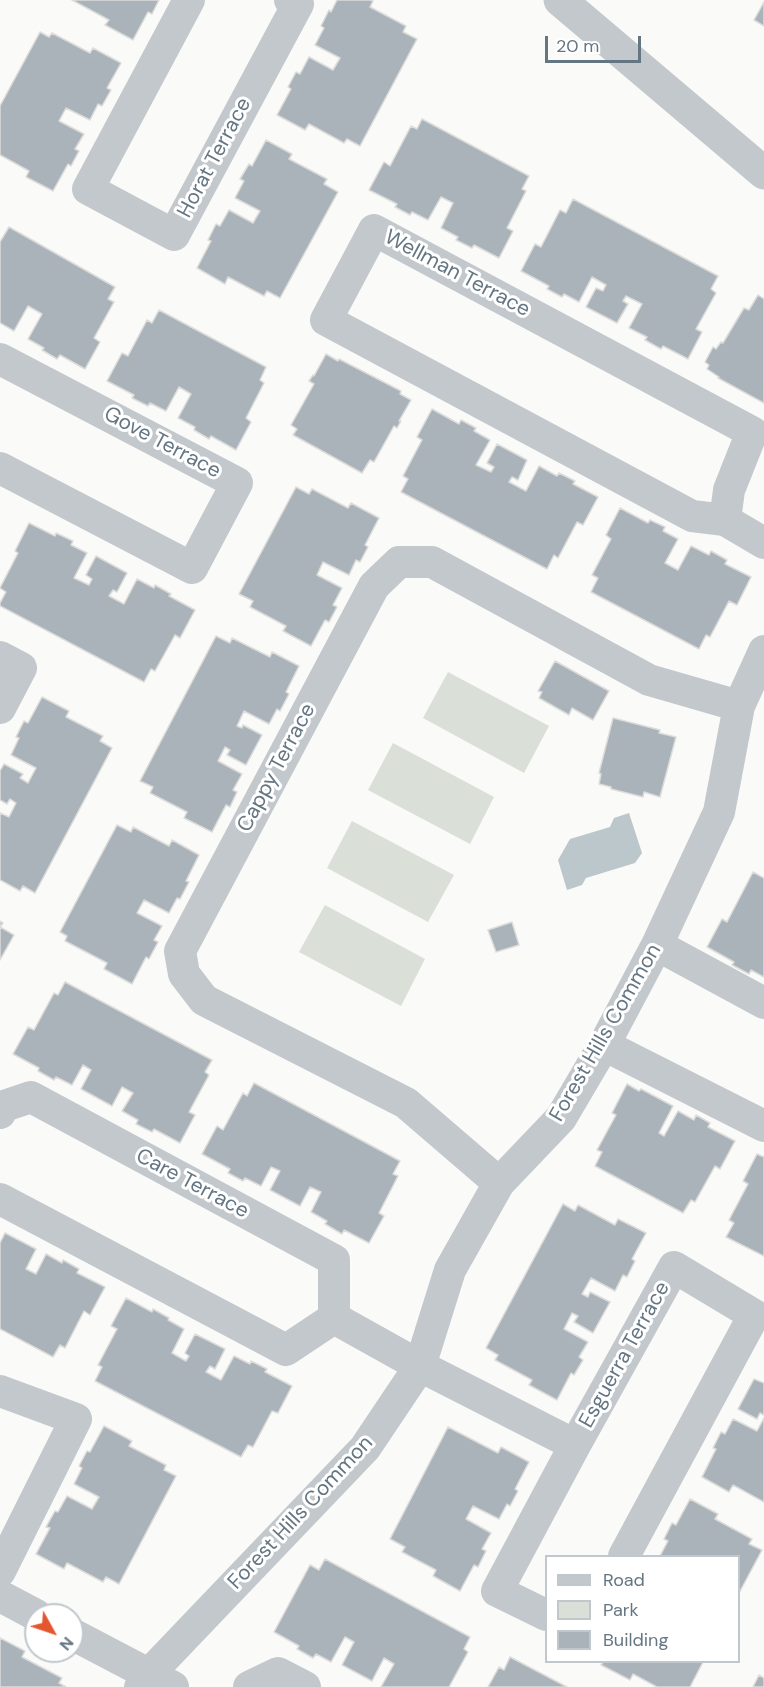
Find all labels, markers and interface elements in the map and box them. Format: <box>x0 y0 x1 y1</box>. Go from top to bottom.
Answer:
scale bar <box>548 24 644 62</box>
text: 20 m <box>556 34 599 58</box>
street label: Horat Terrace <box>173 94 257 222</box>
street label: Wellman Terrace <box>380 225 534 323</box>
street label: Gove Terrace <box>99 402 225 484</box>
street label: Cappy Terrace <box>233 699 321 837</box>
street label: Forest Hills Common <box>545 940 667 1126</box>
street label: Care Terrace <box>131 1144 253 1224</box>
street label: Esguerra Terrace <box>574 1277 676 1433</box>
street label: Forest Hills Common <box>223 1431 379 1595</box>
legend <box>545 1555 740 1663</box>
text: Road <box>603 1568 645 1592</box>
text: Park <box>603 1598 639 1622</box>
north arrow <box>24 1603 84 1663</box>
text: Building <box>603 1628 668 1652</box>
text: N <box>55 1632 78 1655</box>

